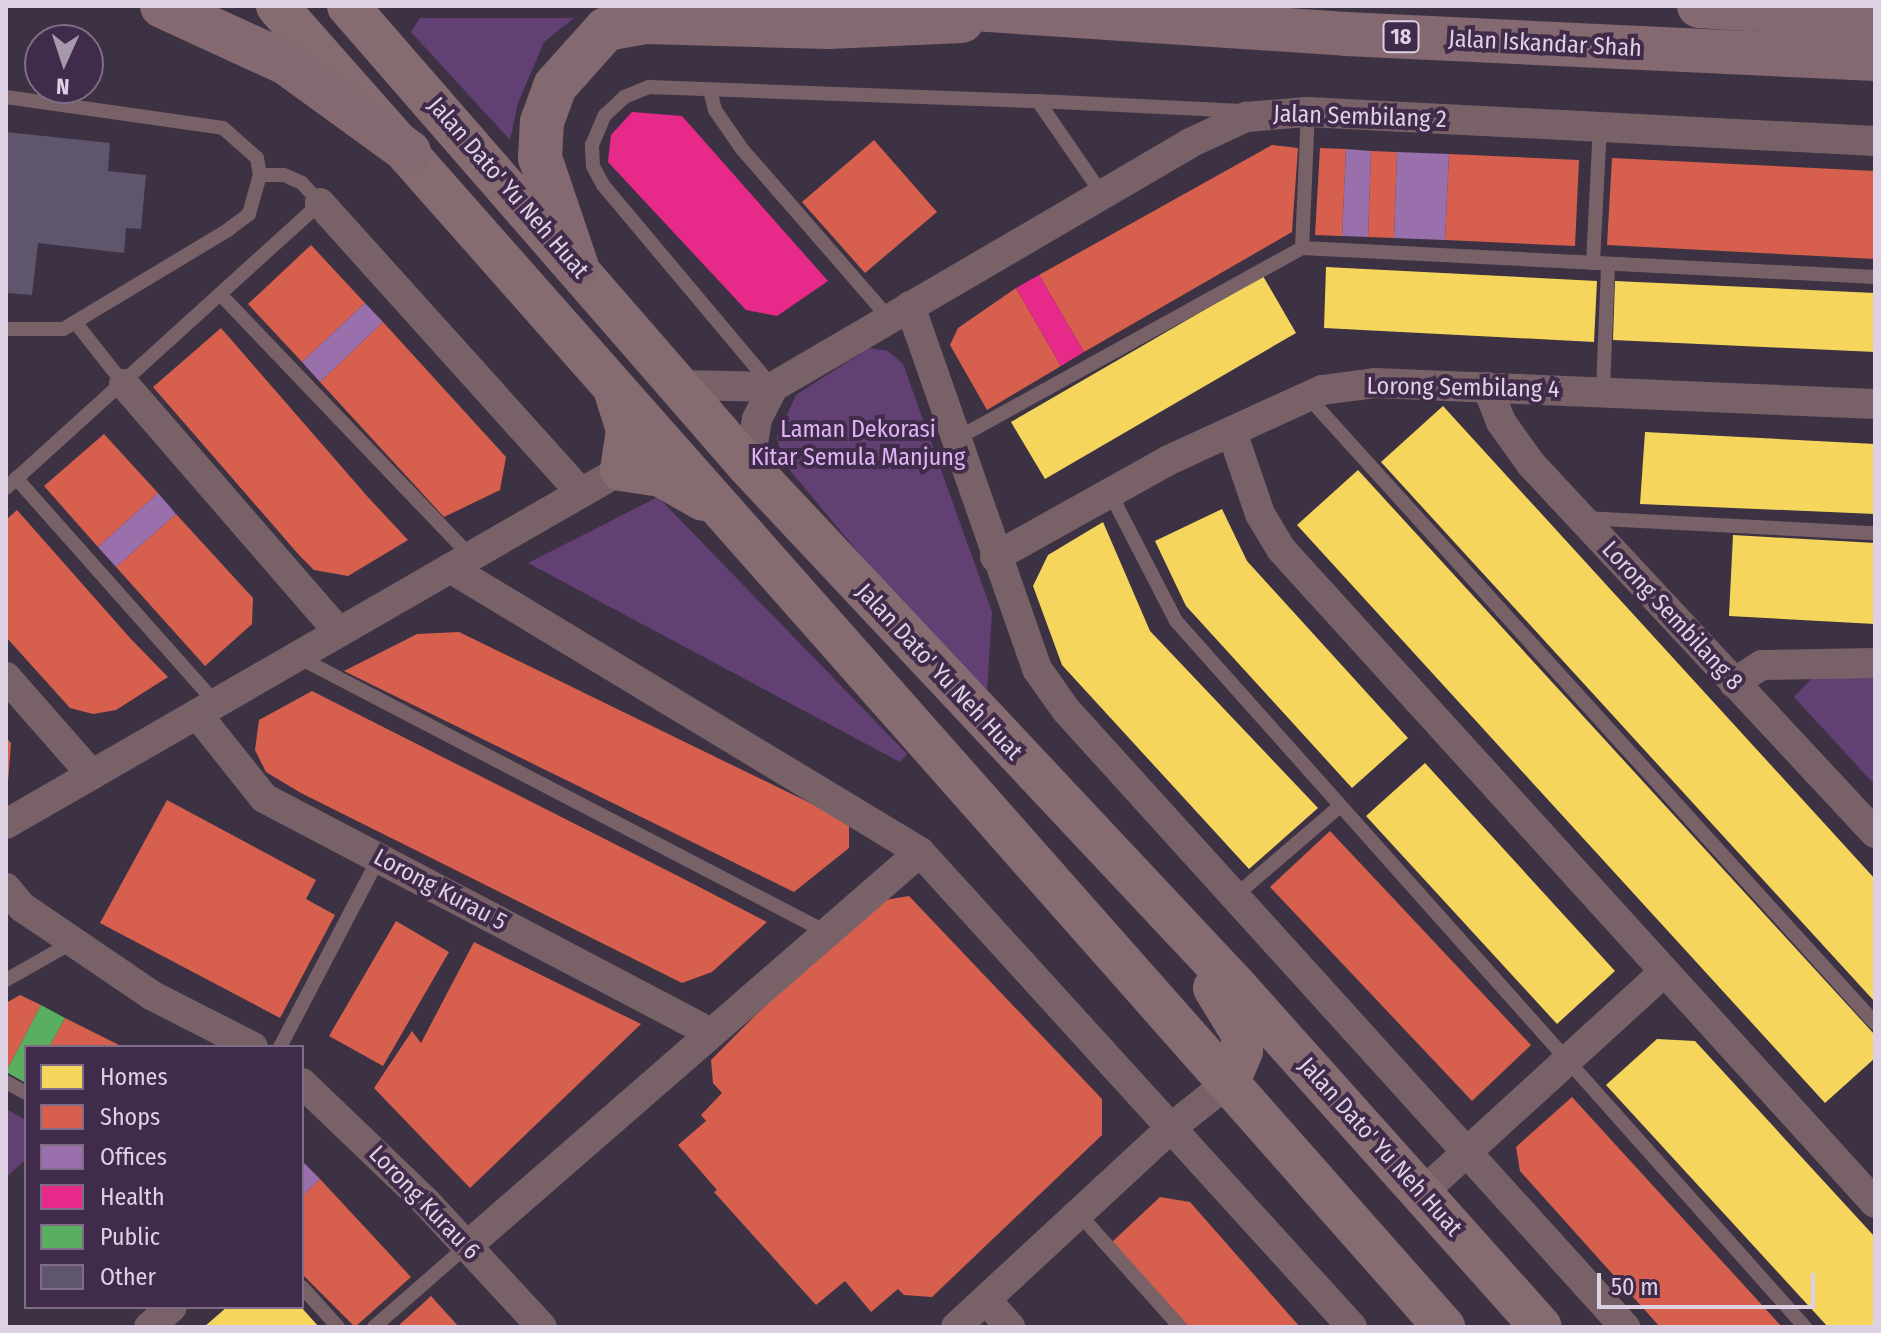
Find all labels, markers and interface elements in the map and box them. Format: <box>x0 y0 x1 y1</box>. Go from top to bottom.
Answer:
road number: 18 <box>1381 19 1421 55</box>
north arrow <box>24 24 104 104</box>
street label: Jalan Iskandar Shah <box>1448 25 1642 63</box>
text: N <box>56 73 70 100</box>
street label: Jalan Dato' Yu Neh Huat <box>422 92 594 284</box>
street label: Jalan Sembilang 2 <box>1273 100 1447 134</box>
street label: Lorong Sembilang 4 <box>1366 372 1560 404</box>
park label: Laman Dekorasi Kitar Semula Manjung <box>751 416 965 472</box>
street label: Lorong Sembilang 8 <box>1596 536 1748 696</box>
street label: Jalan Dato' Yu Neh Huat <box>850 578 1028 766</box>
street label: Lorong Kurau 5 <box>369 843 511 937</box>
legend <box>24 1045 304 1309</box>
street label: Jalan Dato' Yu Neh Huat <box>1292 1052 1468 1242</box>
text: Homes <box>100 1063 168 1091</box>
text: Shops <box>100 1103 160 1131</box>
street label: Lorong Kurau 6 <box>363 1140 485 1266</box>
text: Offices <box>100 1143 167 1171</box>
text: Health <box>100 1183 165 1211</box>
text: Public <box>100 1223 160 1251</box>
scale bar <box>1601 1257 1819 1307</box>
text: Other <box>100 1263 156 1291</box>
text: 50 m <box>1611 1273 1659 1301</box>

